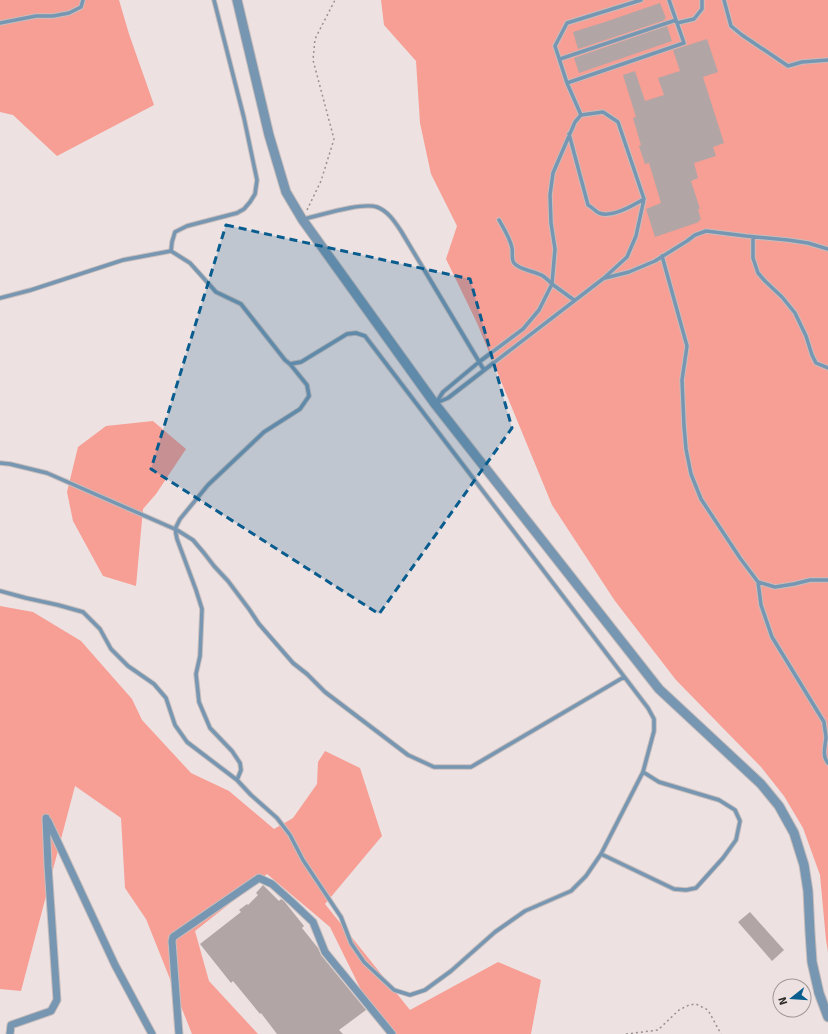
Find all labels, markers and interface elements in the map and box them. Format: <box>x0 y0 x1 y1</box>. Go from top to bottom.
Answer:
north arrow <box>772 978 812 1018</box>
text: N <box>776 995 790 1006</box>

